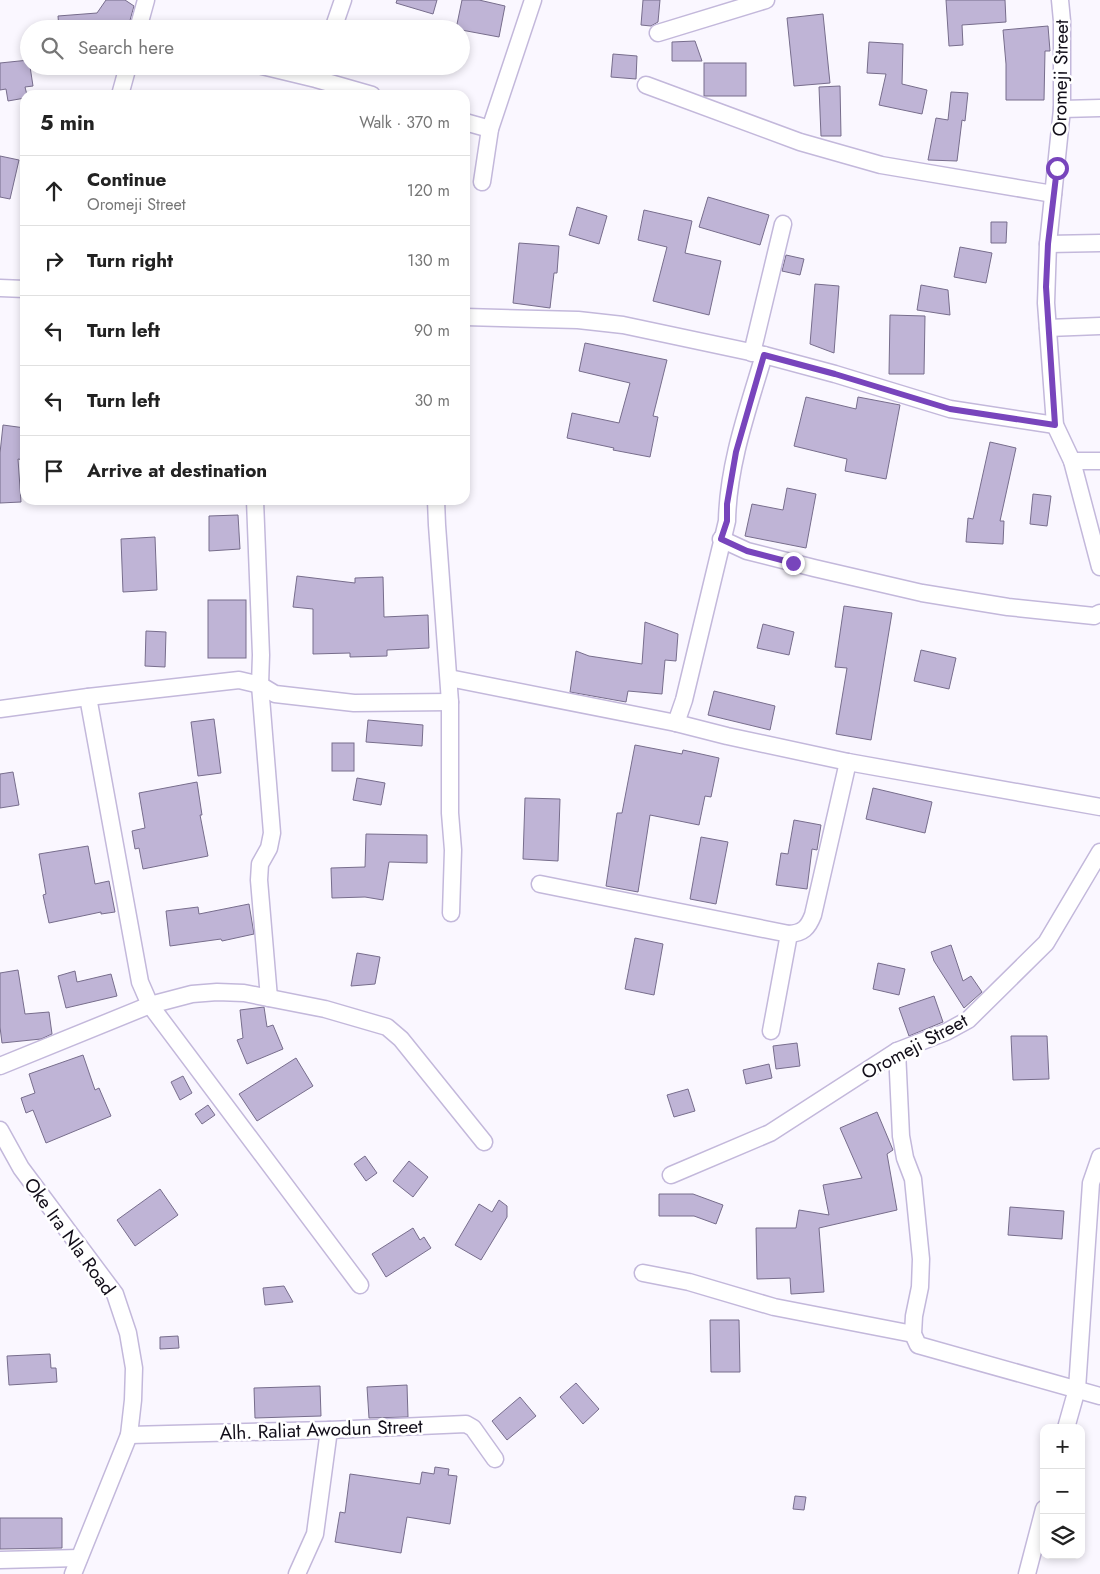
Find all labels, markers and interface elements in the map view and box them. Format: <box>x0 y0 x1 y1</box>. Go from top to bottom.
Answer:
street label: Oromeji Street <box>1046 19 1075 137</box>
search box <box>20 20 470 75</box>
icon: search <box>38 34 66 62</box>
text: Search here <box>78 34 174 61</box>
text: 5 min <box>40 108 95 138</box>
text: Walk · 370 m <box>359 111 450 134</box>
route start <box>1046 157 1069 180</box>
text: Continue <box>87 166 166 193</box>
icon: ahead <box>40 177 68 205</box>
text: 120 m <box>407 179 450 202</box>
text: Oromeji Street <box>87 193 185 216</box>
icon: right <box>40 247 68 275</box>
text: Turn right <box>87 247 173 274</box>
text: 130 m <box>407 249 450 272</box>
icon: left <box>40 317 68 345</box>
text: Turn left <box>87 317 160 344</box>
text: 90 m <box>414 319 450 342</box>
icon: left <box>40 387 68 415</box>
text: Turn left <box>87 387 160 414</box>
text: 30 m <box>414 389 450 412</box>
icon: arrive <box>40 457 68 485</box>
text: Arrive at destination <box>87 457 267 484</box>
route end <box>782 552 805 575</box>
street label: Oromeji Street <box>856 1007 973 1086</box>
street label: Oke Ira Nla Road <box>18 1172 122 1301</box>
street label: Alh. Raliat Awodun Street <box>219 1412 423 1447</box>
map controls <box>1040 1424 1085 1559</box>
button: + <box>1040 1424 1085 1469</box>
button: − <box>1040 1469 1085 1514</box>
button: layers <box>1040 1514 1085 1559</box>

